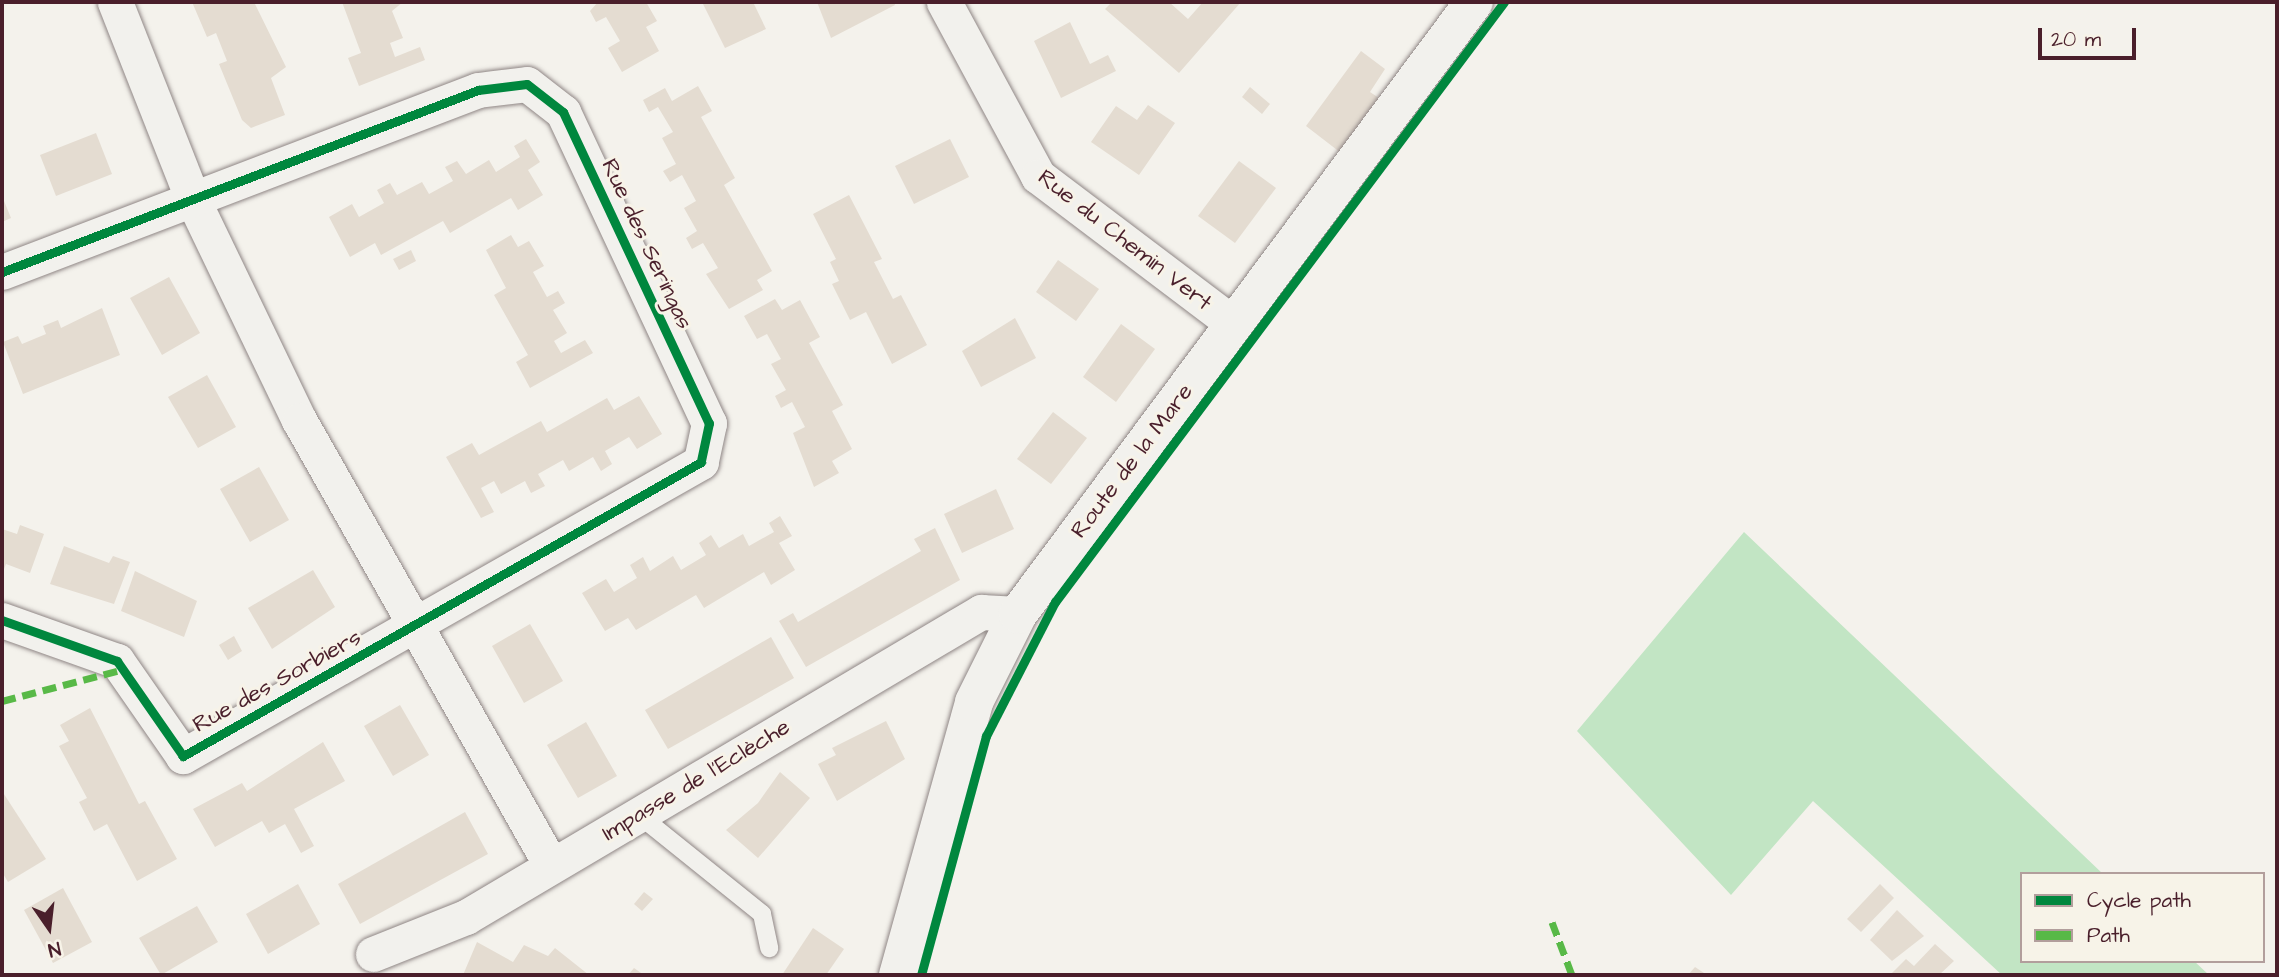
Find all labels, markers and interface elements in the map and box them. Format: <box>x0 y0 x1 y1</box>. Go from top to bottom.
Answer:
scale bar <box>2041 14 2139 58</box>
text: 20 m <box>2051 25 2101 54</box>
street label: Rue des Seringas <box>595 154 699 334</box>
street label: Rue du Chemin Vert <box>1032 163 1218 317</box>
street label: Route de la Mare <box>1065 379 1199 543</box>
street label: Rue des Sorbiers <box>188 623 366 739</box>
street label: Impasse de l'Eclèche <box>597 713 795 847</box>
legend <box>2020 872 2265 963</box>
text: Cycle path <box>2087 886 2191 915</box>
north arrow <box>14 893 84 963</box>
text: Path <box>2087 921 2130 950</box>
text: N <box>45 934 63 963</box>

